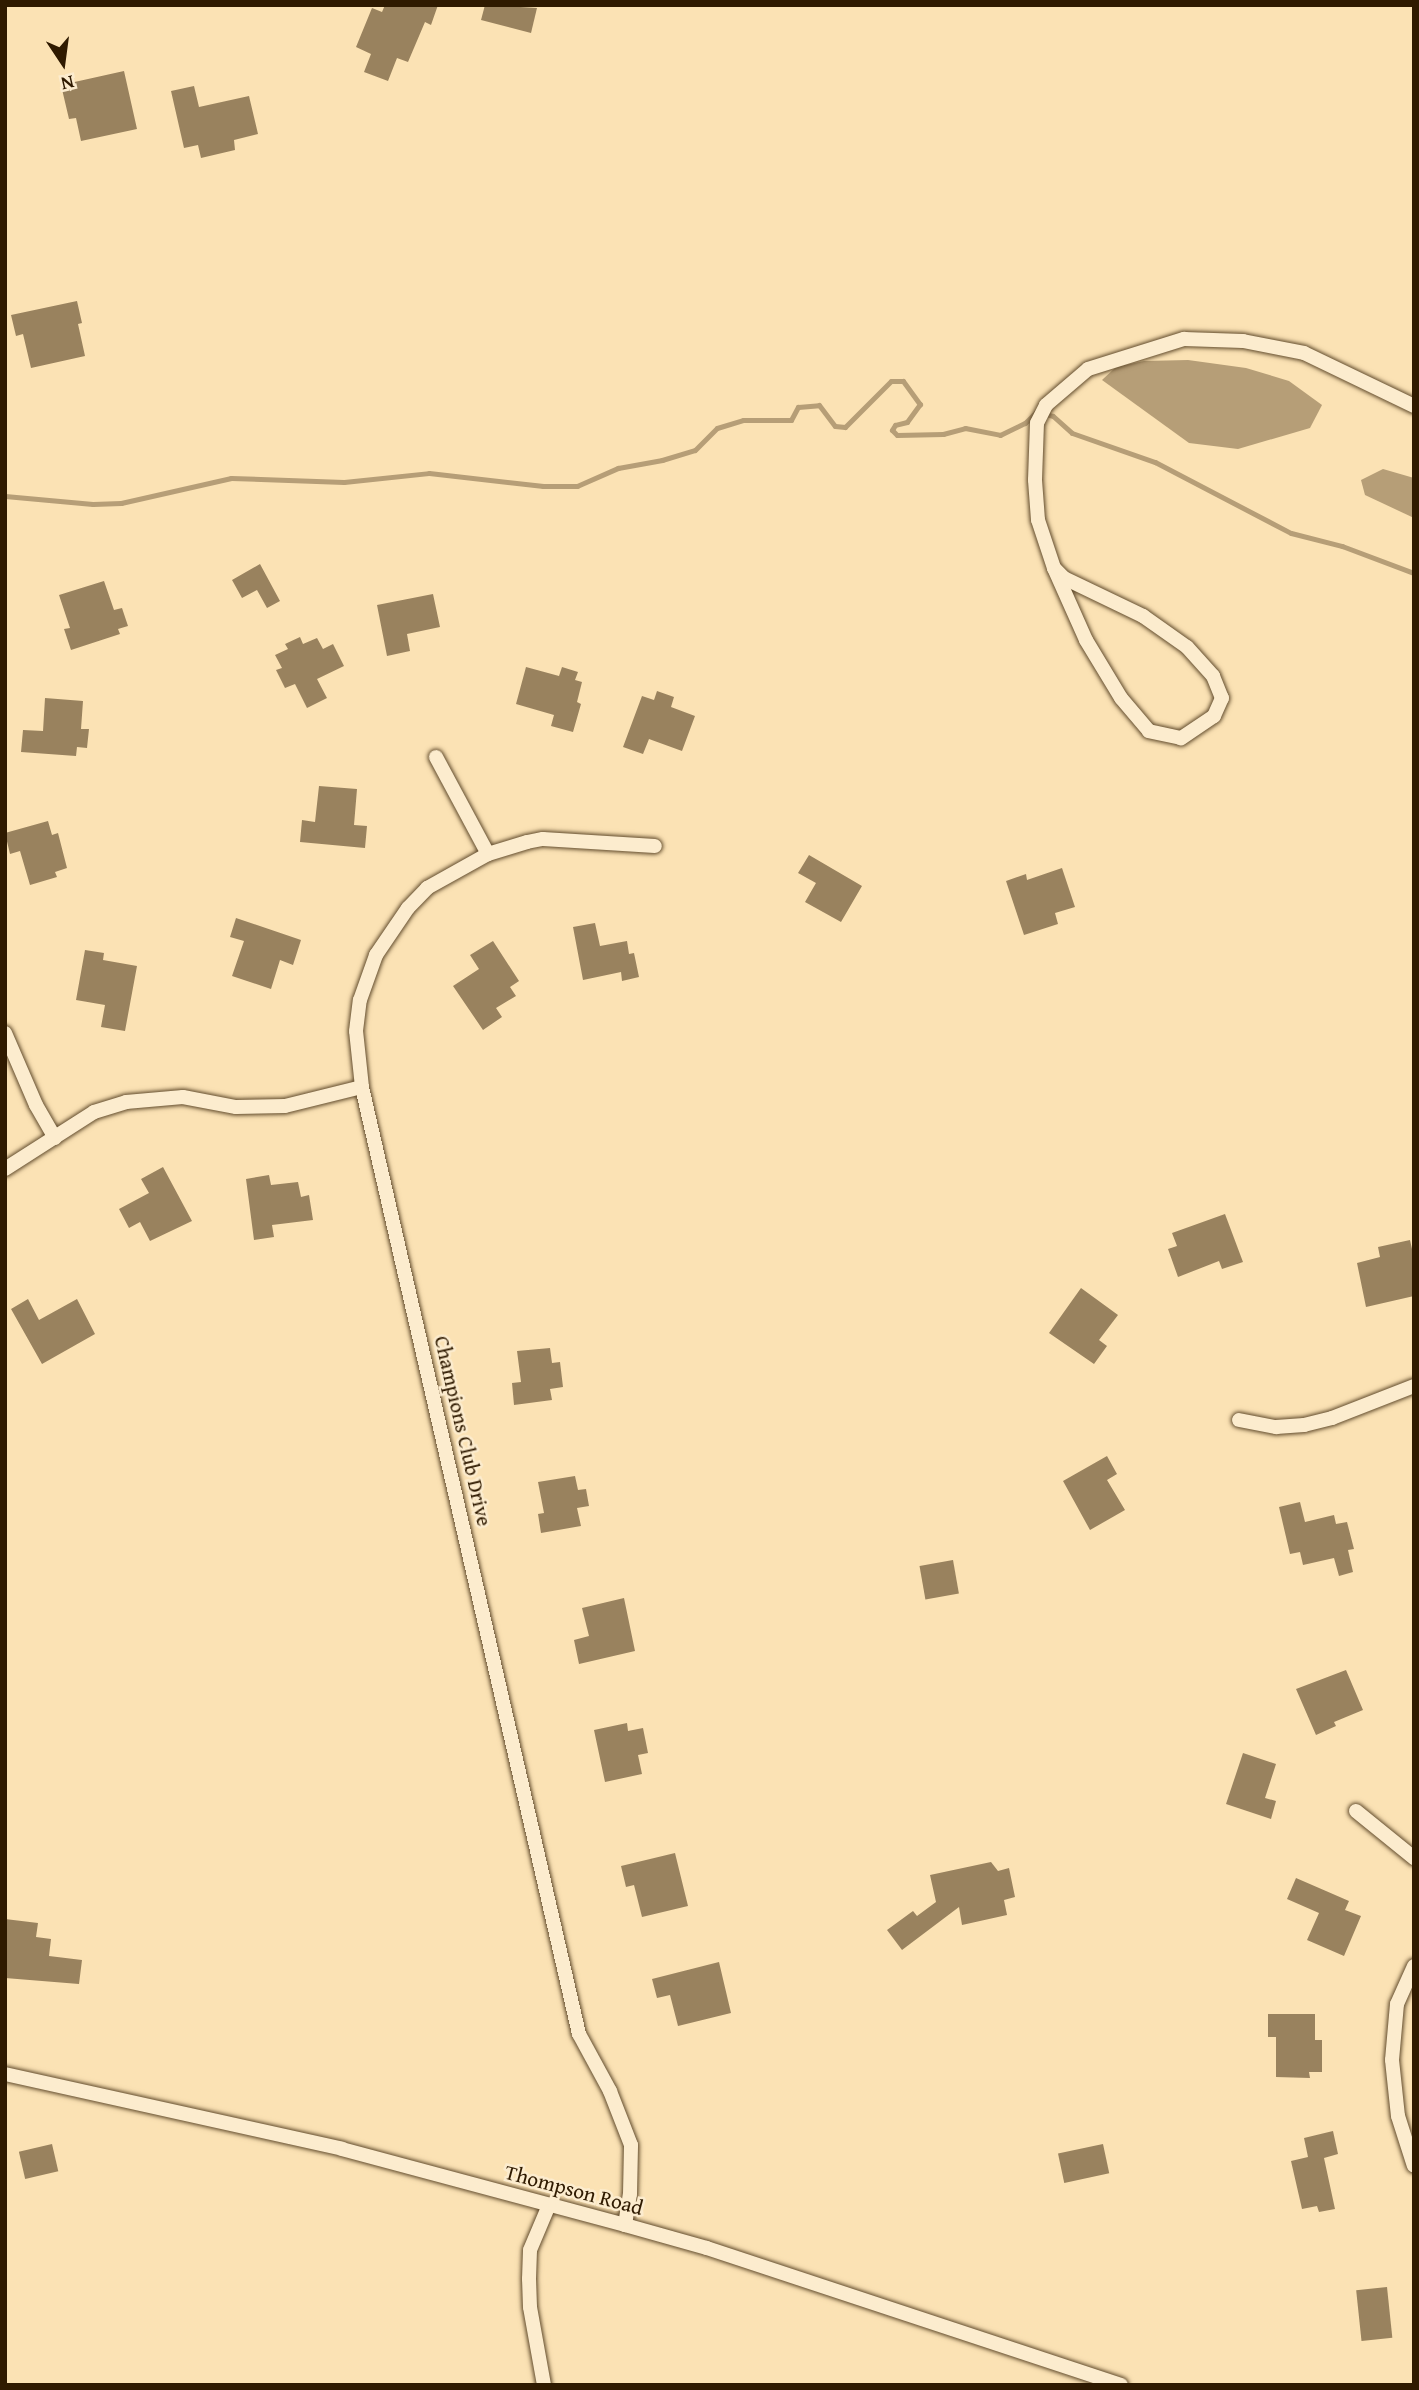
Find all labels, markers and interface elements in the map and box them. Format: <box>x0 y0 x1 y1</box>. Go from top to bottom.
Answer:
north arrow <box>28 28 98 98</box>
text: N <box>58 68 77 99</box>
street label: Champions Club Drive <box>429 1334 497 1528</box>
street label: Thompson Road <box>502 2159 646 2221</box>

